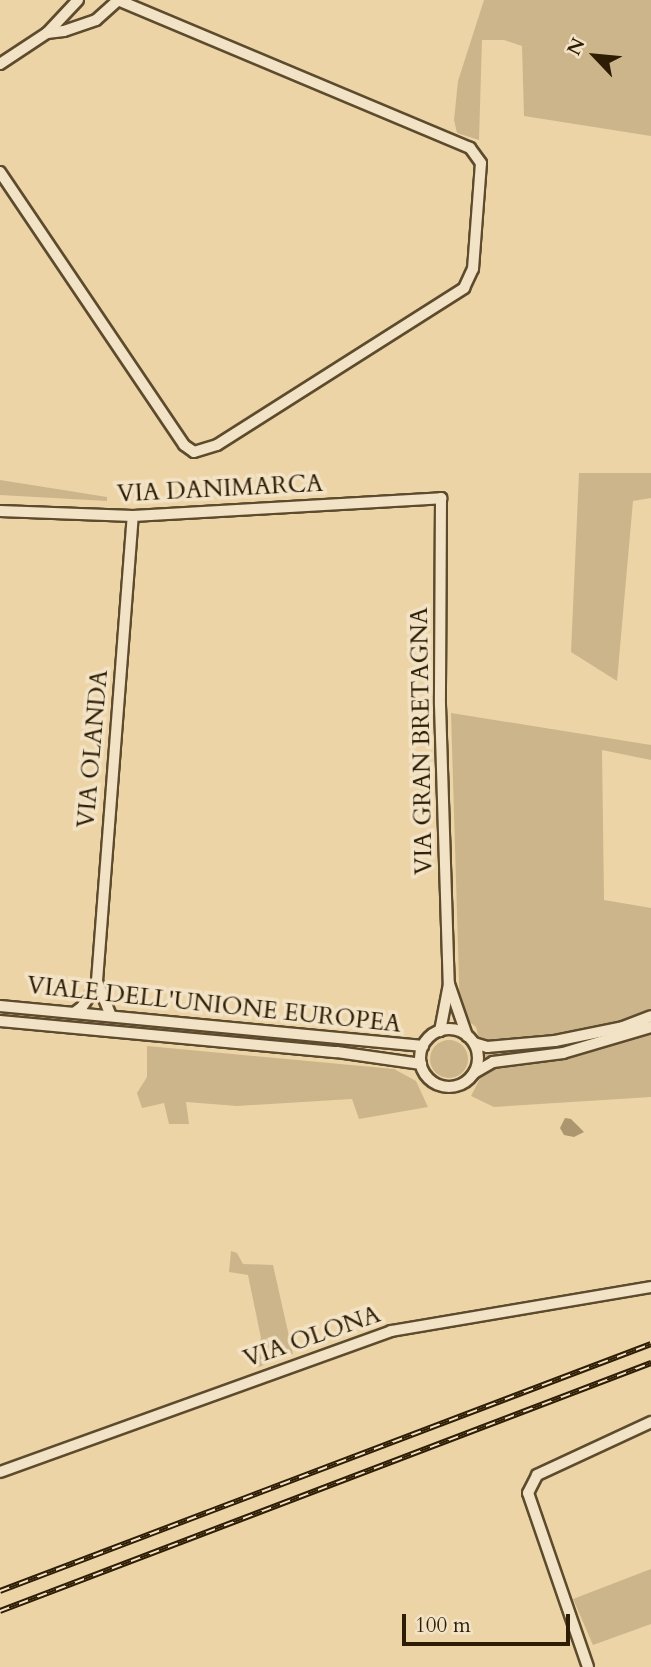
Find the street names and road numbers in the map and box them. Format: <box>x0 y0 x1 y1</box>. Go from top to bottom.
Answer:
street label: VIA DANIMARCA <box>116 469 324 509</box>
street label: VIA GRAN BRETAGNA <box>405 607 439 875</box>
street label: VIA OLANDA <box>72 669 114 829</box>
street label: VIALE DELL'UNIONE EUROPEA <box>25 971 403 1039</box>
street label: VIA OLONA <box>240 1300 384 1374</box>

